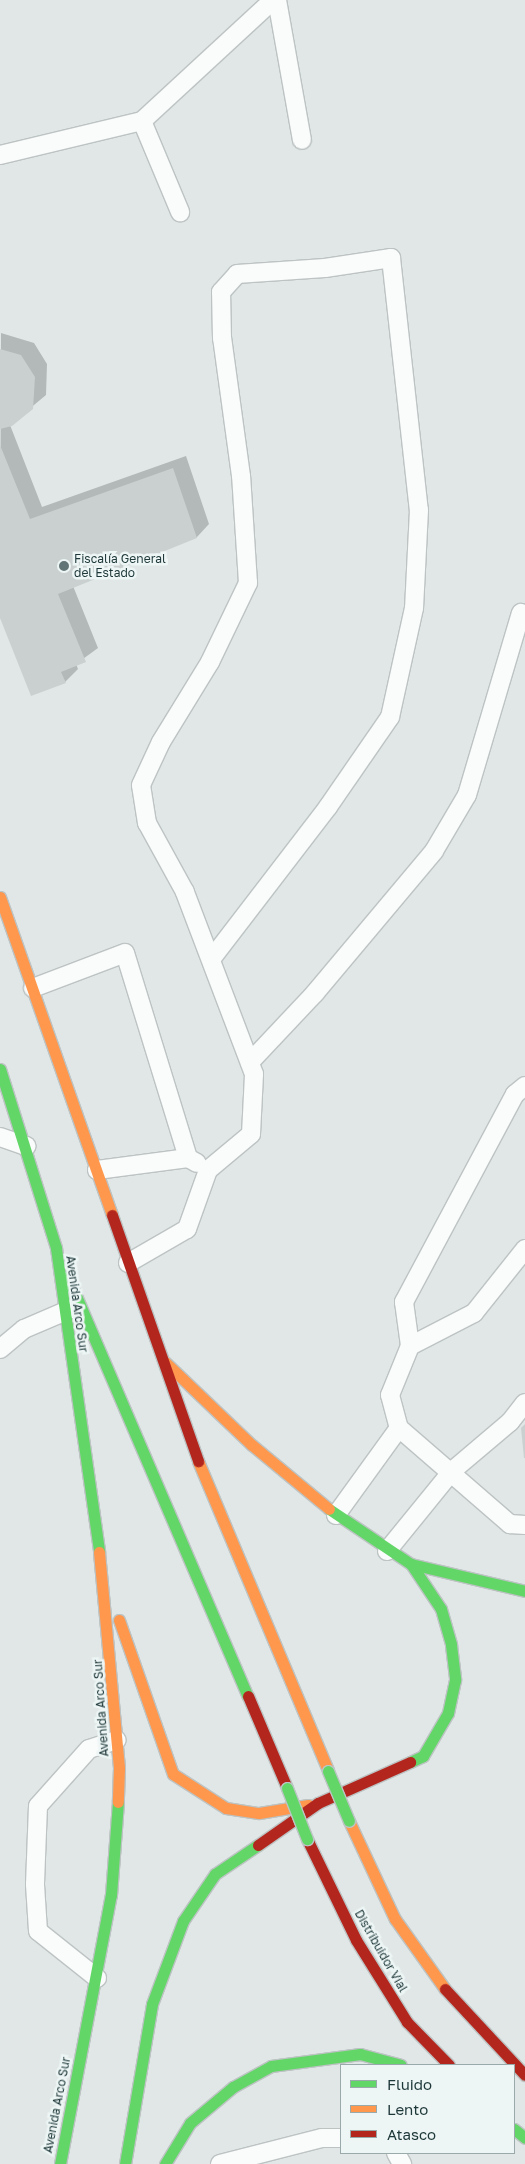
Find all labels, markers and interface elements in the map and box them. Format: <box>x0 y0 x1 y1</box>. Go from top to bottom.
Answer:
place label: Fiscalía General del Estado <box>74 552 166 580</box>
marker: Fiscalía General del Estado <box>58 560 70 572</box>
street label: Avenida Arco Sur <box>63 1255 91 1353</box>
street label: Avenida Arco Sur <box>90 1659 112 1757</box>
street label: Distribuidor Vial <box>352 1907 410 1995</box>
street label: Avenida Arco Sur <box>41 2056 73 2154</box>
legend <box>340 2064 515 2154</box>
text: Fluido <box>387 2075 432 2093</box>
text: Lento <box>387 2100 428 2118</box>
text: Atasco <box>387 2125 436 2143</box>

